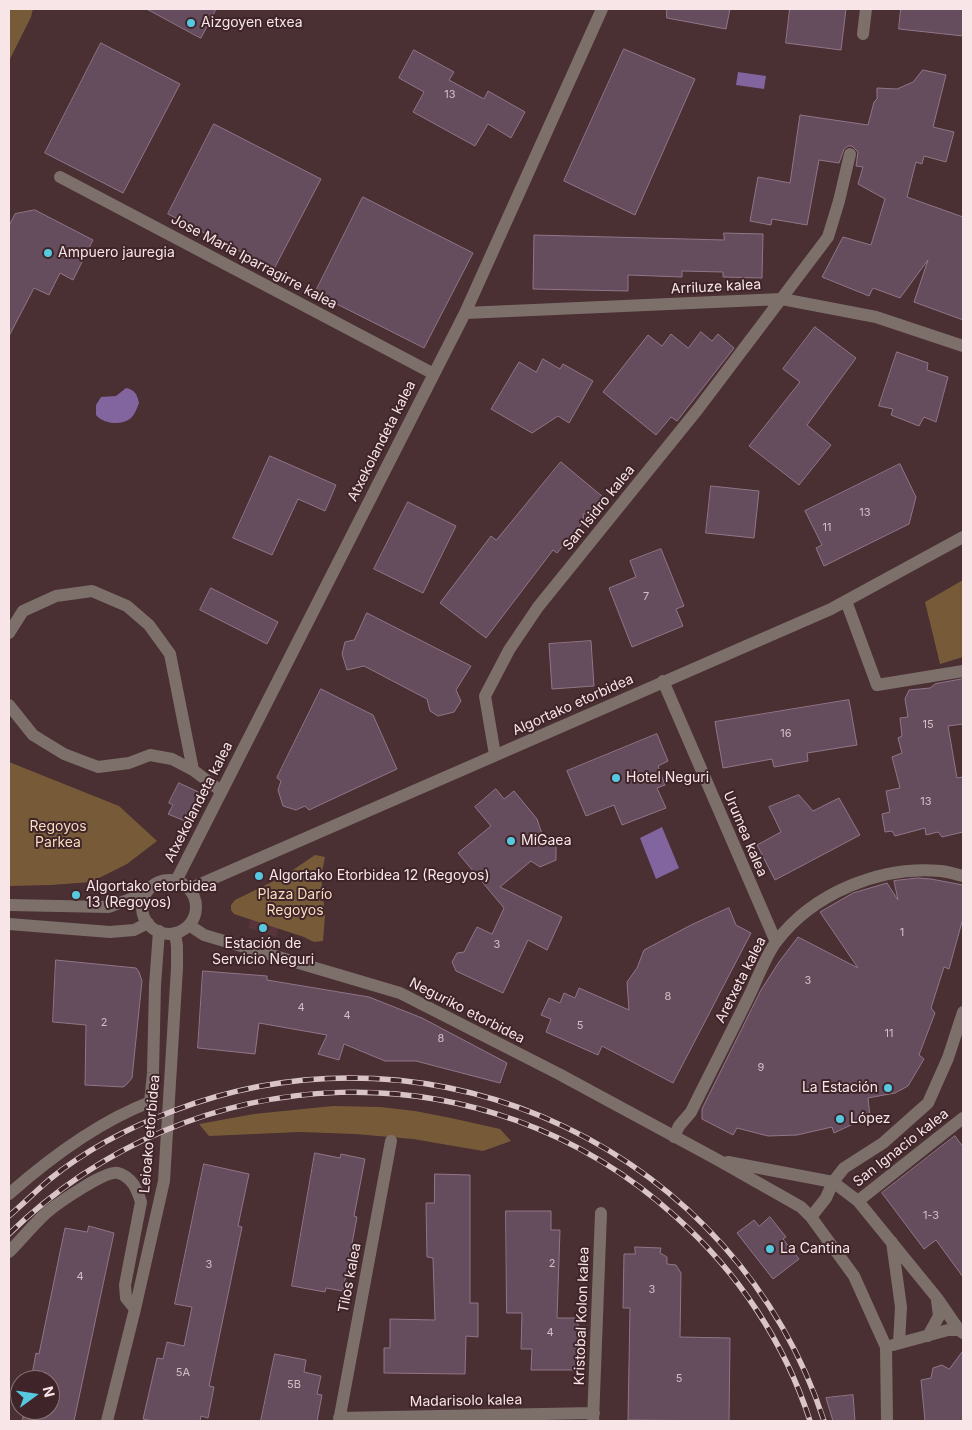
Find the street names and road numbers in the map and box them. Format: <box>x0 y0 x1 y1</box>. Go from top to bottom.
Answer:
street label: Jose Maria Iparragirre kalea <box>168 211 340 313</box>
street label: Arriluze kalea <box>670 276 762 298</box>
street label: Atxekolandeta kalea <box>344 378 420 504</box>
street label: San Isidro kalea <box>560 462 638 554</box>
street label: Algortako etorbidea <box>510 671 636 739</box>
street label: Atxekolandeta kalea <box>161 739 237 865</box>
street label: Urumea kalea <box>719 789 771 879</box>
street label: Aretxeta kalea <box>712 934 770 1026</box>
street label: Neguriko etorbidea <box>406 975 528 1047</box>
street label: Leioako etorbidea <box>136 1074 164 1194</box>
street label: San Ignacio kalea <box>850 1106 952 1190</box>
street label: Tilos kalea <box>335 1242 365 1314</box>
street label: Kristobal Kolon kalea <box>571 1246 593 1386</box>
street label: Madarisolo kalea <box>410 1392 522 1410</box>

